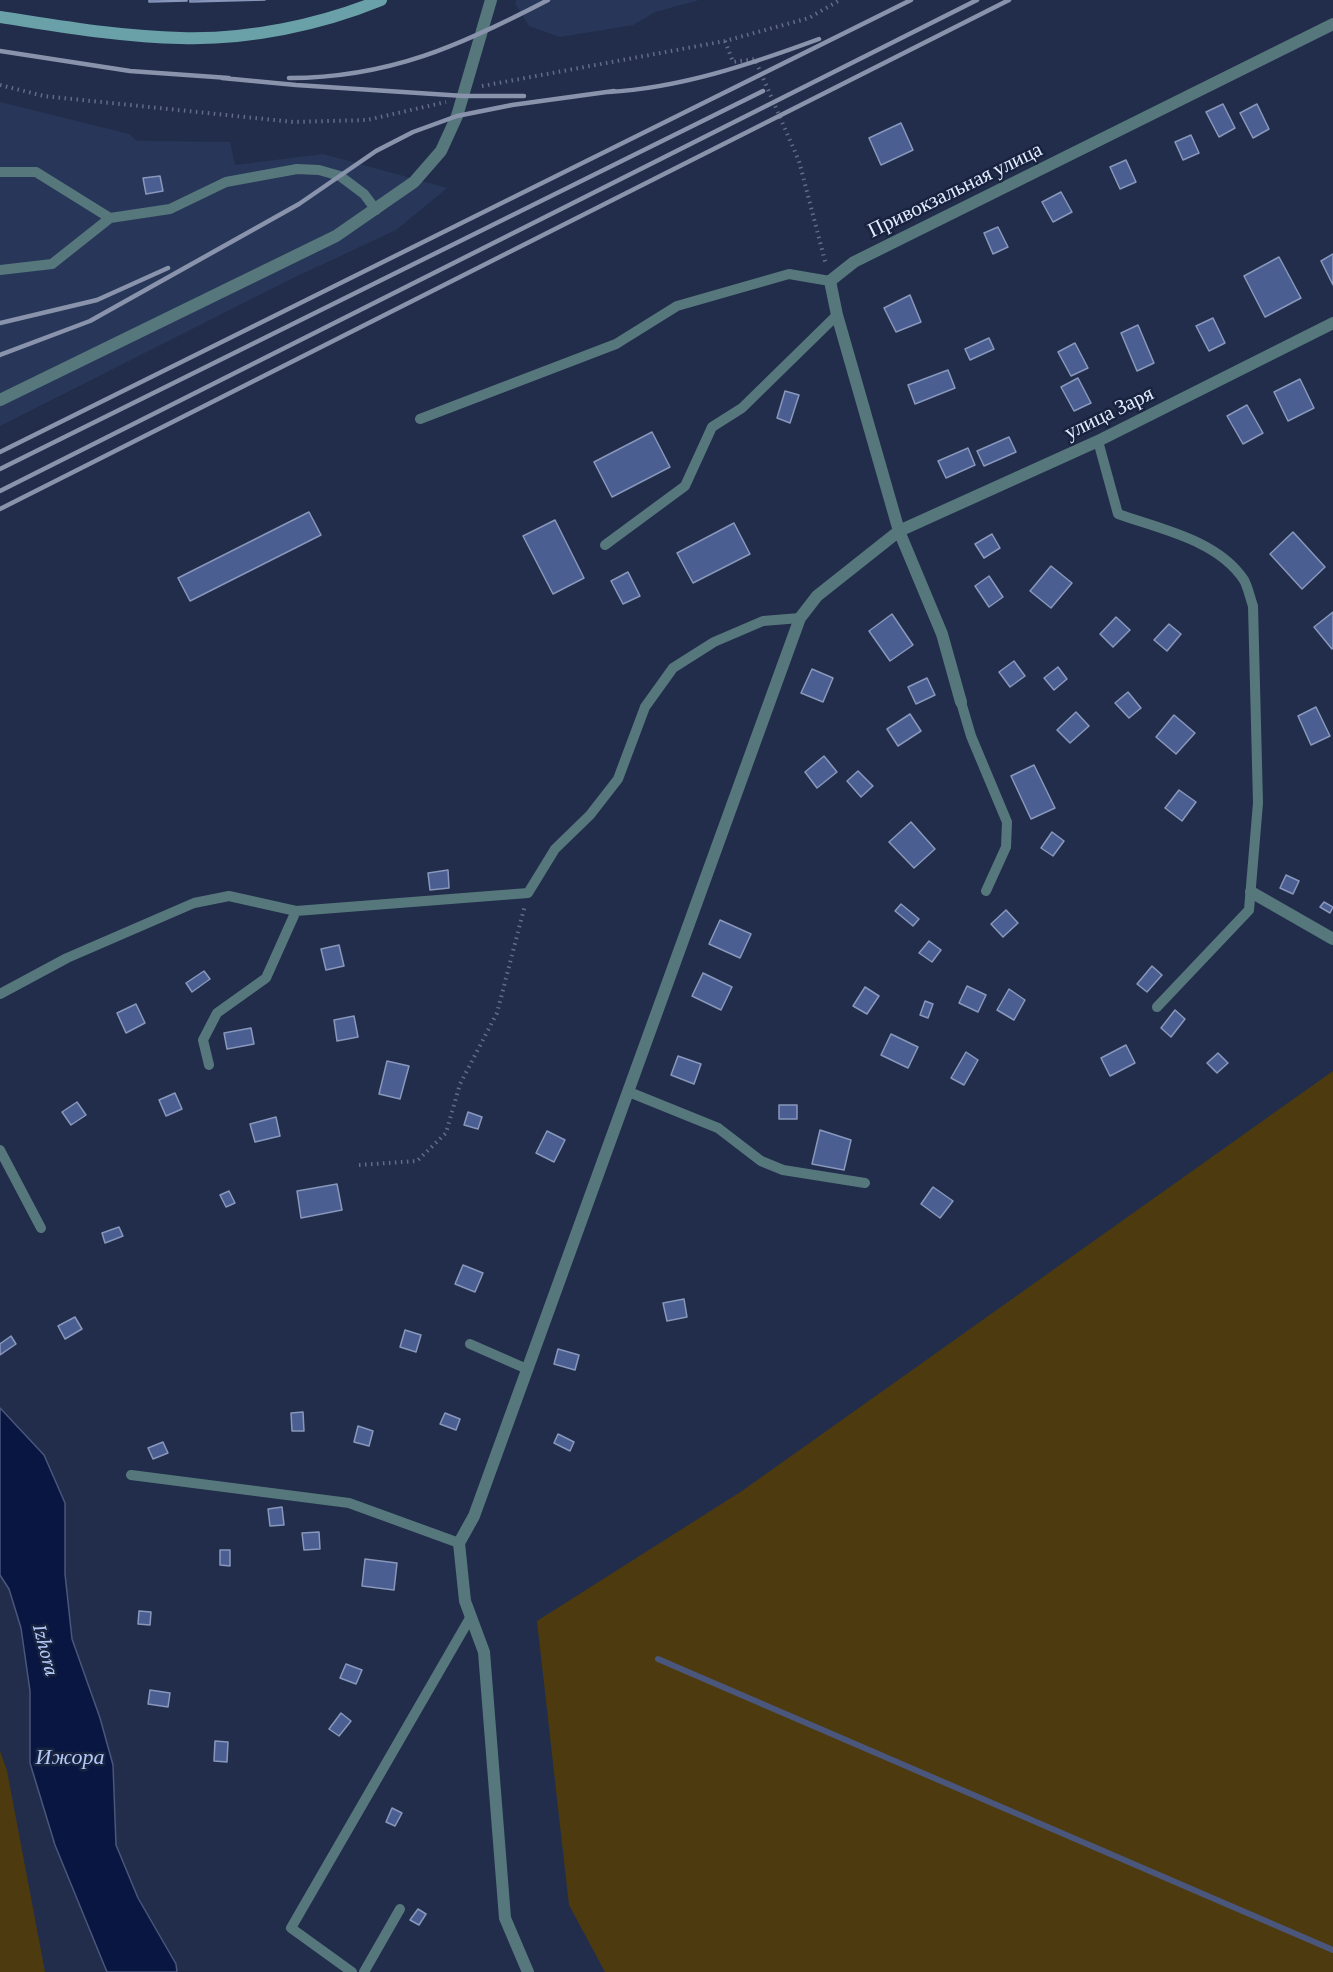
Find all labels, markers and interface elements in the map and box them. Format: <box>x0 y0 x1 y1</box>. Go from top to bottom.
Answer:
street label: Привокзальная улица <box>864 137 1046 243</box>
street label: улица Заря <box>1060 381 1158 445</box>
water label: Izhora <box>26 1621 66 1679</box>
water label: Ижора <box>36 1744 104 1770</box>

